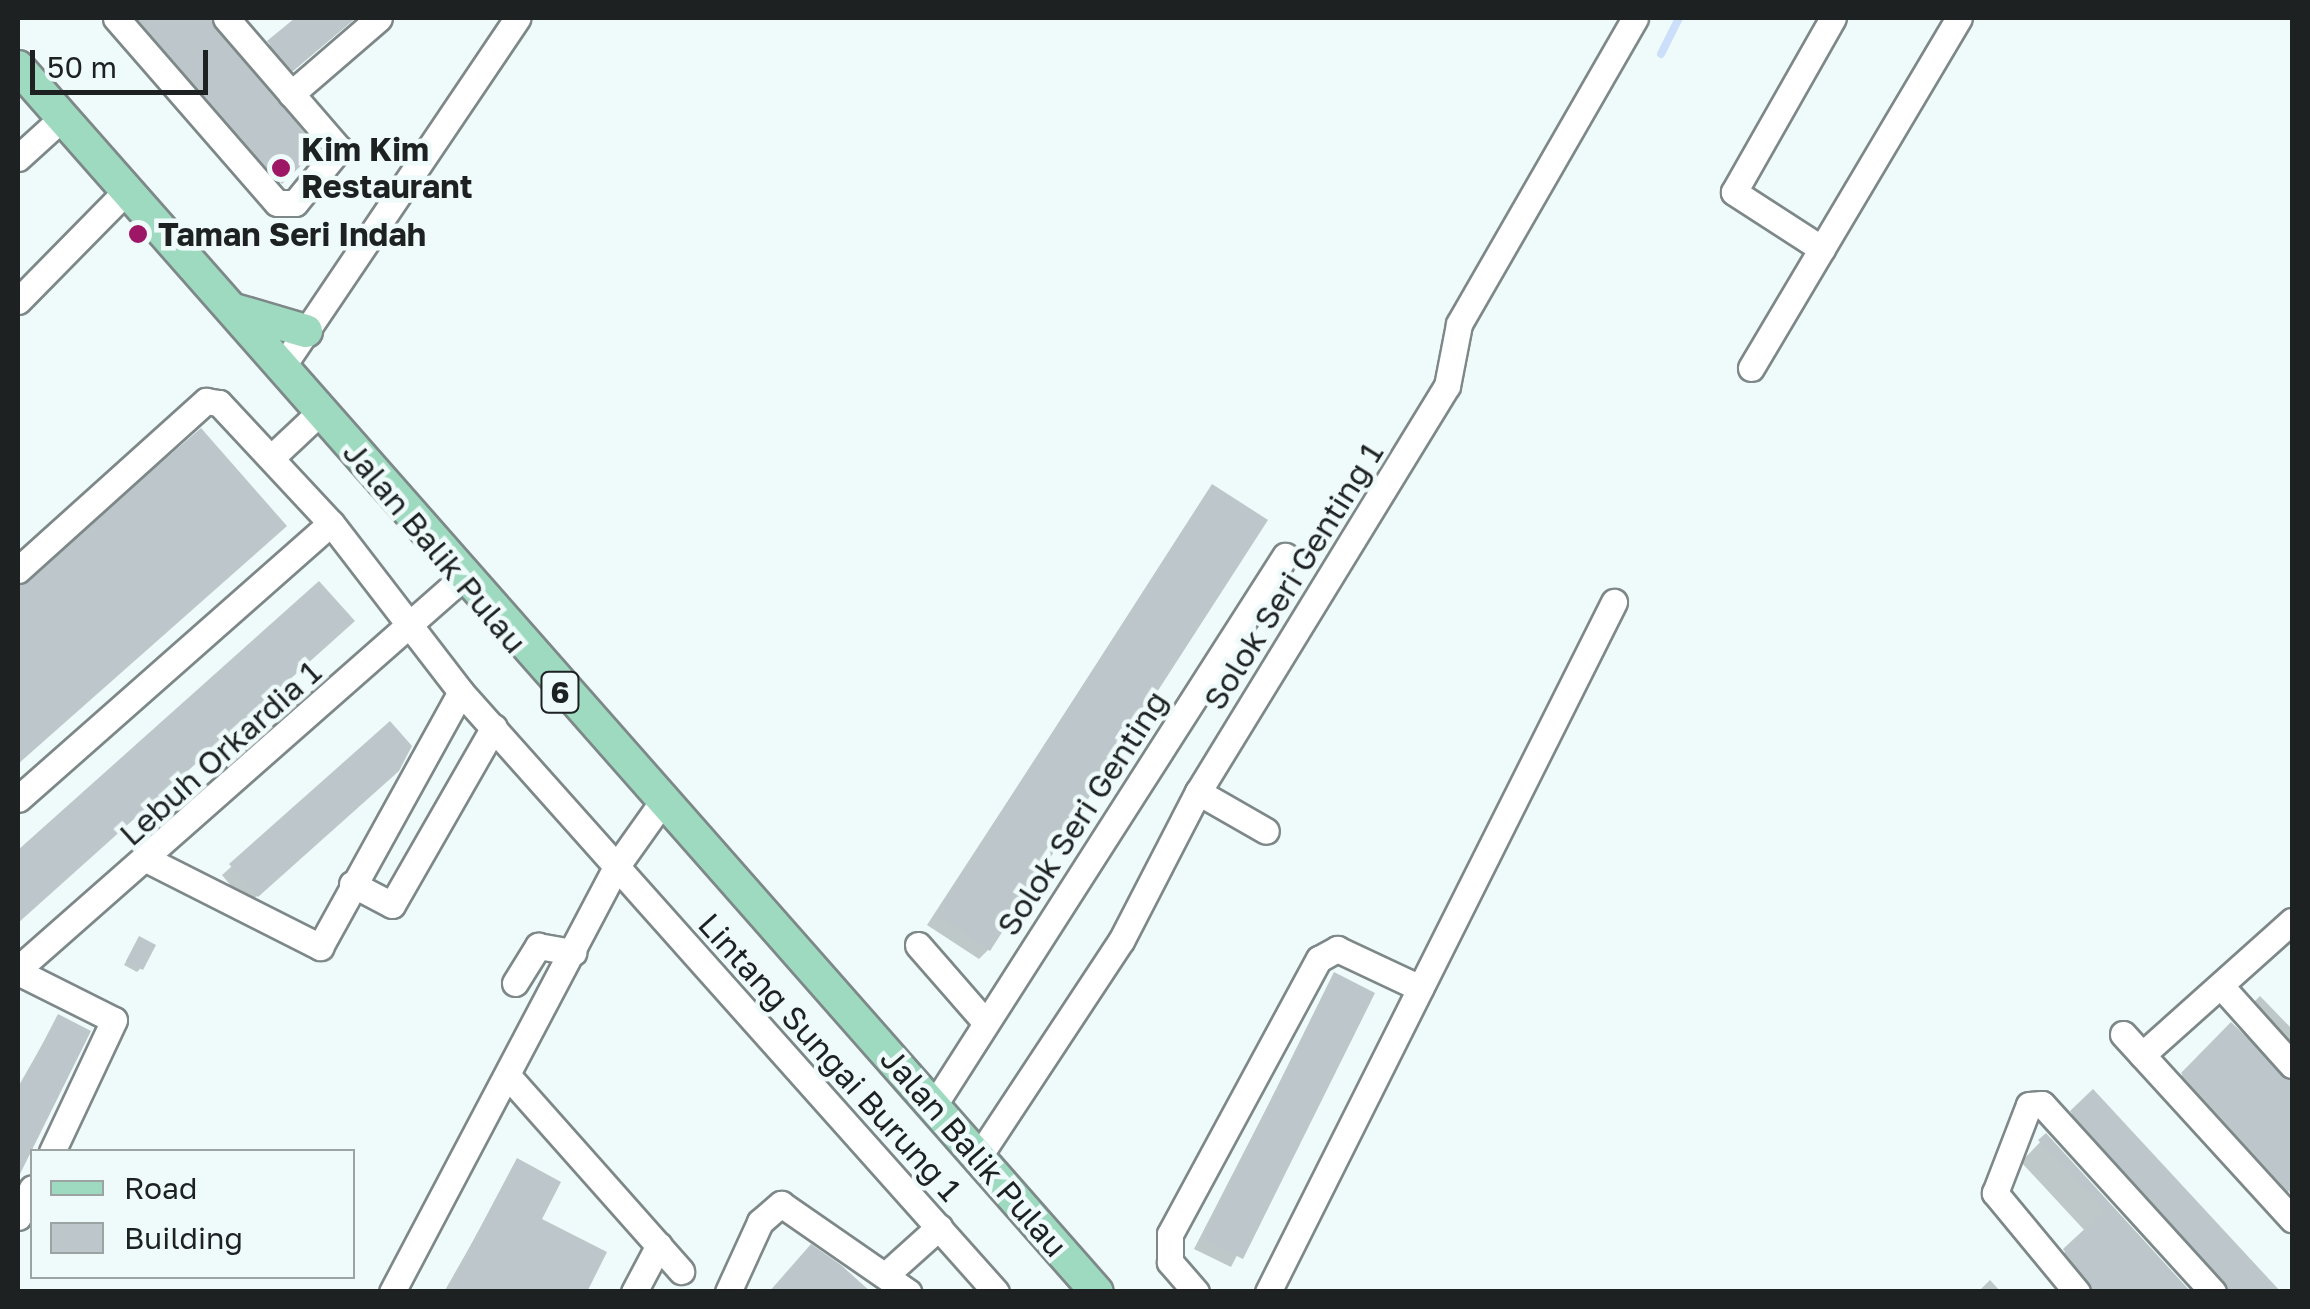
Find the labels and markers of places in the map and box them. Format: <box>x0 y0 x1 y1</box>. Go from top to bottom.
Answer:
place label: Kim Kim Restaurant <box>301 131 473 206</box>
marker: Kim Kim Restaurant <box>270 157 292 179</box>
place label: Taman Seri Indah <box>158 215 426 253</box>
marker: Taman Seri Indah <box>127 223 149 245</box>

